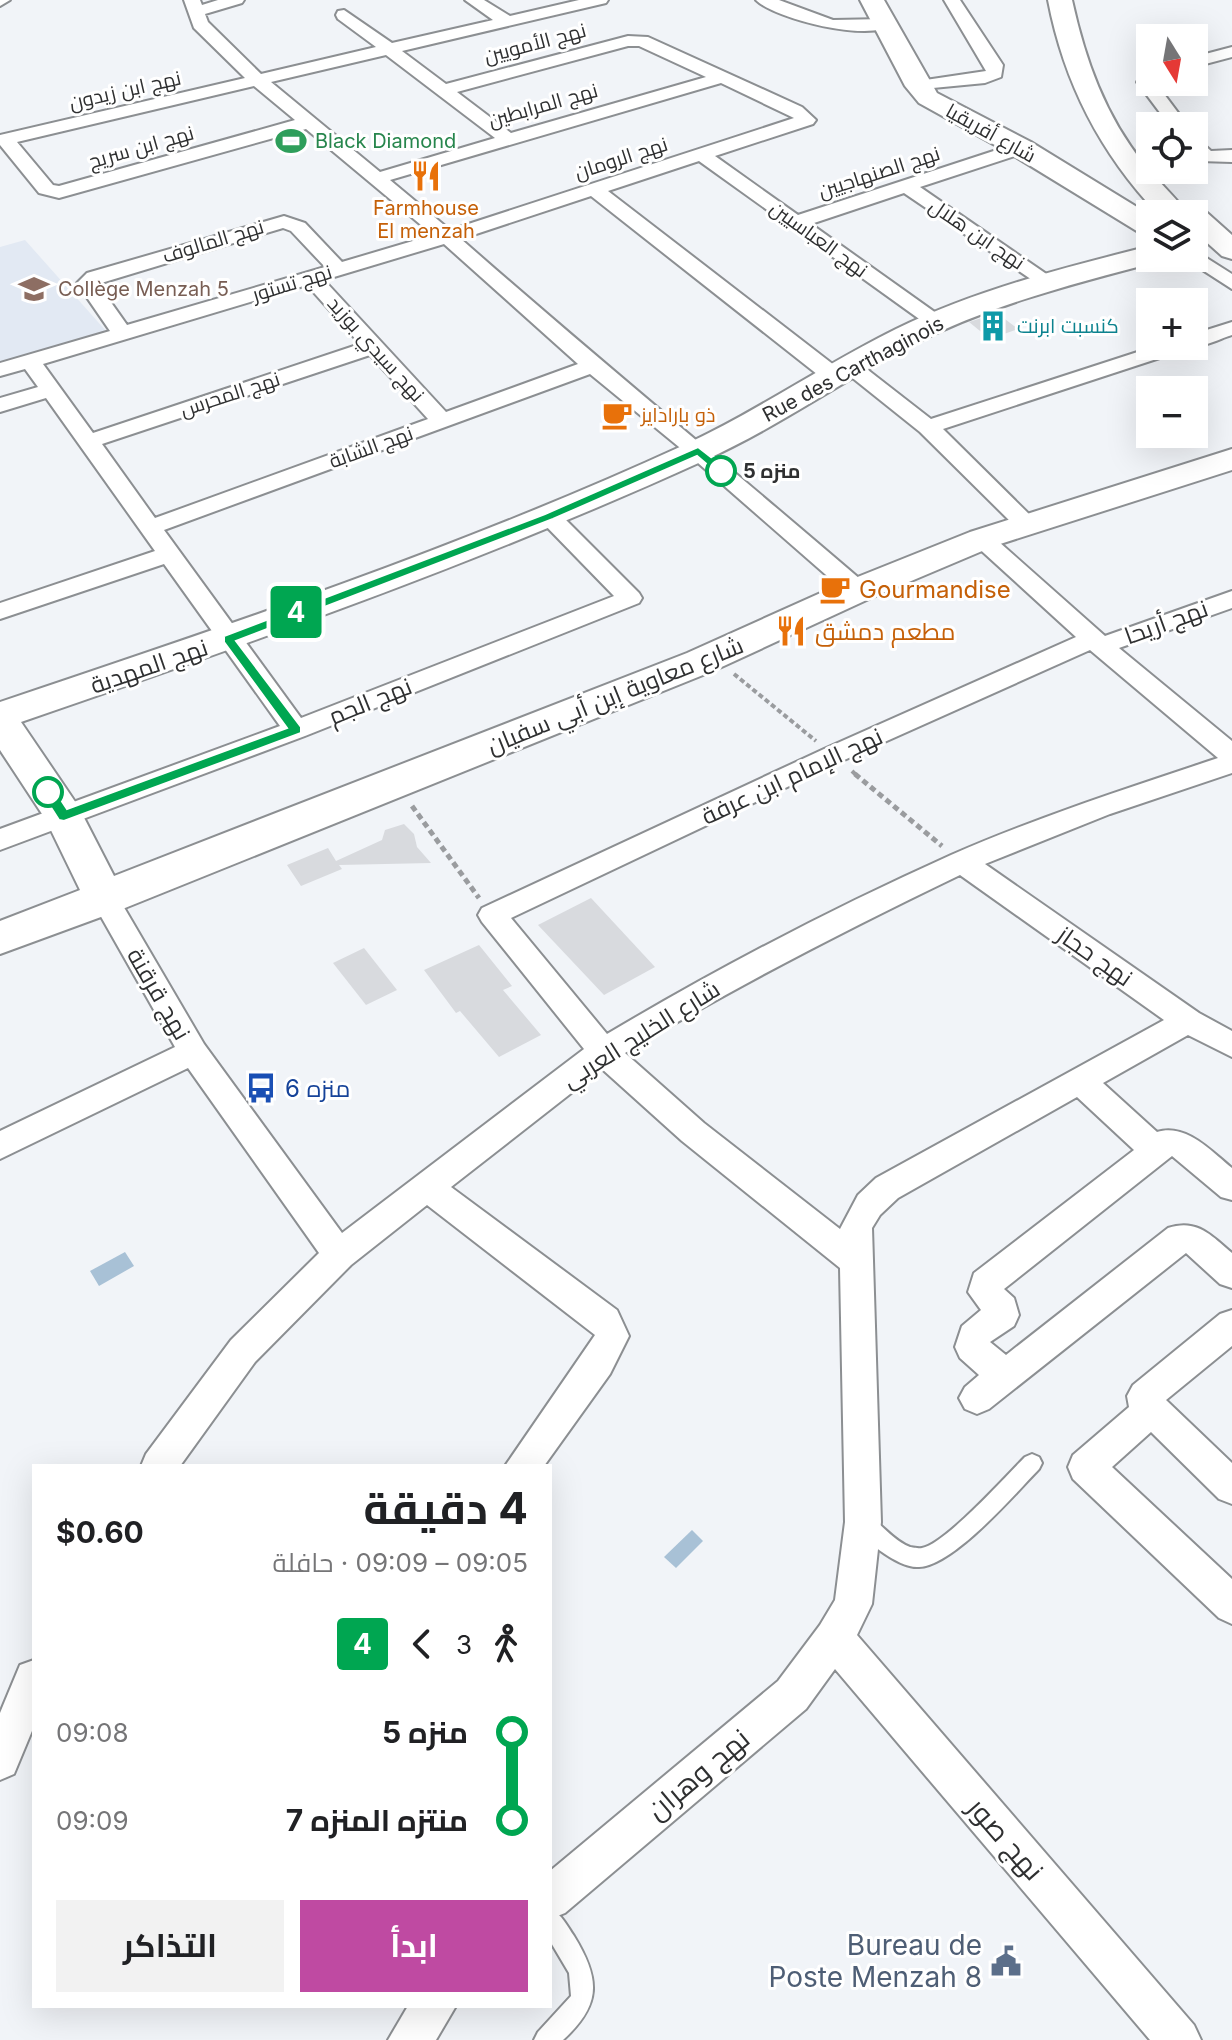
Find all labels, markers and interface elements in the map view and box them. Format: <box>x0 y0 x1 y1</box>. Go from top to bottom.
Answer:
street label: نهج الأمويين <box>481 18 589 70</box>
north arrow <box>1136 24 1208 96</box>
map controls <box>1136 24 1208 448</box>
street label: نهج ابن زيدون <box>67 65 184 116</box>
street label: نهج المرابطين <box>486 78 601 134</box>
street label: شارع أفريقيا <box>941 98 1040 169</box>
button: locate <box>1136 112 1208 184</box>
street label: نهج ابن سريج <box>85 120 197 175</box>
sports icon: Black Diamond <box>274 124 308 158</box>
place label: Black Diamond <box>315 129 456 153</box>
street label: نهج الرومان <box>571 132 671 186</box>
street label: نهج الصنهاجيين <box>815 141 943 205</box>
restaurant icon: Farmhouse El menzah <box>409 159 443 193</box>
street label: نهج ابن هلال <box>924 193 1029 276</box>
place label: Farmhouse El menzah <box>373 196 479 243</box>
street label: نهج العباسيين <box>764 196 872 284</box>
button: layers <box>1136 200 1208 272</box>
street label: نهج المالوف <box>159 214 267 270</box>
street label: نهج تستور <box>248 260 335 309</box>
school or university icon: Collège Menzah 5 <box>17 272 51 306</box>
place label: Collège Menzah 5 <box>58 277 229 301</box>
button: + <box>1136 288 1208 360</box>
street label: نهج سيدي بوزيد <box>320 291 429 409</box>
building icon: كنسبت ابرنت <box>976 309 1010 343</box>
street label: Rue des Carthaginois <box>758 311 948 427</box>
place label: كنسبت ابرنت <box>1017 314 1119 338</box>
street label: نهج المحرس <box>177 367 283 423</box>
button: − <box>1136 376 1208 448</box>
cafe icon: ذو بارادايز <box>600 398 634 432</box>
place label: ذو بارادايز <box>640 403 715 427</box>
street label: نهج الشابة <box>326 421 417 475</box>
marker: منزه 5 <box>706 456 736 486</box>
place label: منزه 5 <box>743 459 800 483</box>
cafe icon: Gourmandise <box>818 572 852 606</box>
place label: Gourmandise <box>859 575 1011 604</box>
line badge: 4 <box>270 586 322 638</box>
street label: نهج أريحا <box>1120 593 1212 652</box>
text: 4 <box>287 595 305 629</box>
restaurant icon: مطعم دمشق <box>774 614 808 648</box>
place label: مطعم دمشق <box>815 617 955 648</box>
street label: شارع معاوية إبن أبي سفيان <box>482 629 749 764</box>
street label: نهج المهدية <box>86 632 212 702</box>
street label: نهج الجم <box>324 671 417 733</box>
street label: نهج الإمام ابن عرفة <box>697 721 888 832</box>
unlabelled marker <box>33 777 63 807</box>
street label: نهج حجاز <box>1049 919 1138 994</box>
street label: نهج قرقنة <box>119 943 197 1046</box>
street label: شارع الخليج العربي <box>557 974 728 1098</box>
bus stop icon: منزه 6 <box>244 1071 278 1105</box>
place label: منزه 6 <box>285 1074 350 1103</box>
text: 4 دقيقة <box>363 1481 528 1535</box>
text: $0.60 <box>56 1514 144 1550</box>
text: 09:05 – 09:09 · حافلة <box>273 1547 528 1578</box>
icon: back <box>400 1622 444 1666</box>
icon: walk <box>484 1622 528 1666</box>
text: 4 <box>353 1627 372 1661</box>
text: 3 <box>456 1629 472 1660</box>
text: منزه 5 <box>382 1714 468 1750</box>
text: 09:08 <box>56 1717 129 1748</box>
street label: نهج وهران <box>640 1721 758 1828</box>
street label: نهج صور <box>958 1789 1051 1888</box>
text: منتزه المنزه 7 <box>286 1802 468 1838</box>
text: 09:09 <box>56 1805 129 1836</box>
button: التذاكر <box>56 1900 284 1992</box>
button: ابدأ <box>300 1900 528 1992</box>
place label: Bureau de Poste Menzah 8 <box>769 1928 982 1994</box>
public building icon: Bureau de Poste Menzah 8 <box>989 1944 1023 1978</box>

